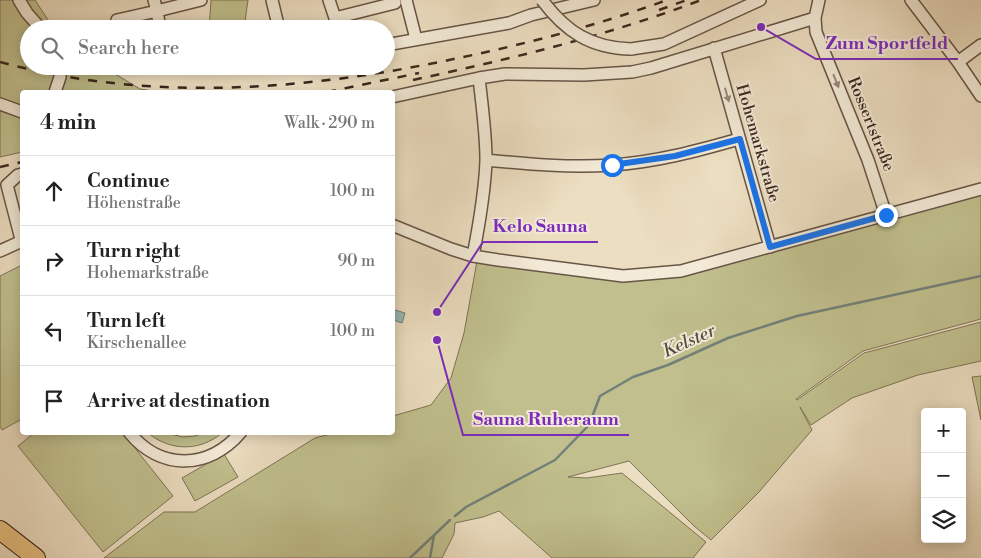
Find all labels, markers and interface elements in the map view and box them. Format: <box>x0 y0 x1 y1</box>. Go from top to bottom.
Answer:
search box <box>20 20 395 75</box>
callout: Zum Sportfeld <box>816 26 958 59</box>
text: Zum Sportfeld <box>826 32 948 55</box>
icon: search <box>38 34 66 62</box>
text: Search here <box>78 36 179 60</box>
one-way arrow <box>832 74 840 89</box>
street label: Rossertstraße <box>843 74 899 174</box>
street label: Hohemarkstraße <box>732 82 784 204</box>
one-way arrow <box>724 88 732 103</box>
text: 4 min <box>40 110 96 136</box>
text: Walk · 290 m <box>284 113 375 133</box>
route start <box>601 154 624 177</box>
text: Continue <box>87 169 170 193</box>
icon: ahead <box>40 177 68 205</box>
text: 100 m <box>330 181 375 201</box>
text: Höhenstraße <box>87 193 181 213</box>
route end <box>875 204 898 227</box>
callout: Kelo Sauna <box>483 209 598 242</box>
text: Kelo Sauna <box>492 215 588 238</box>
text: Turn right <box>87 239 180 263</box>
icon: right <box>40 247 68 275</box>
text: 90 m <box>337 251 375 271</box>
text: Hohemarkstraße <box>87 263 209 283</box>
text: Turn left <box>87 309 166 333</box>
icon: left <box>40 317 68 345</box>
water label: Kelster <box>659 319 719 363</box>
text: 100 m <box>330 321 375 341</box>
text: Kirschenallee <box>87 333 187 353</box>
icon: arrive <box>40 387 68 415</box>
text: Arrive at destination <box>87 389 270 413</box>
callout: Sauna Ruheraum <box>463 402 629 435</box>
text: Sauna Ruheraum <box>473 408 620 431</box>
map controls <box>921 408 966 543</box>
button: + <box>921 408 966 453</box>
button: − <box>921 453 966 498</box>
button: layers <box>921 498 966 543</box>

